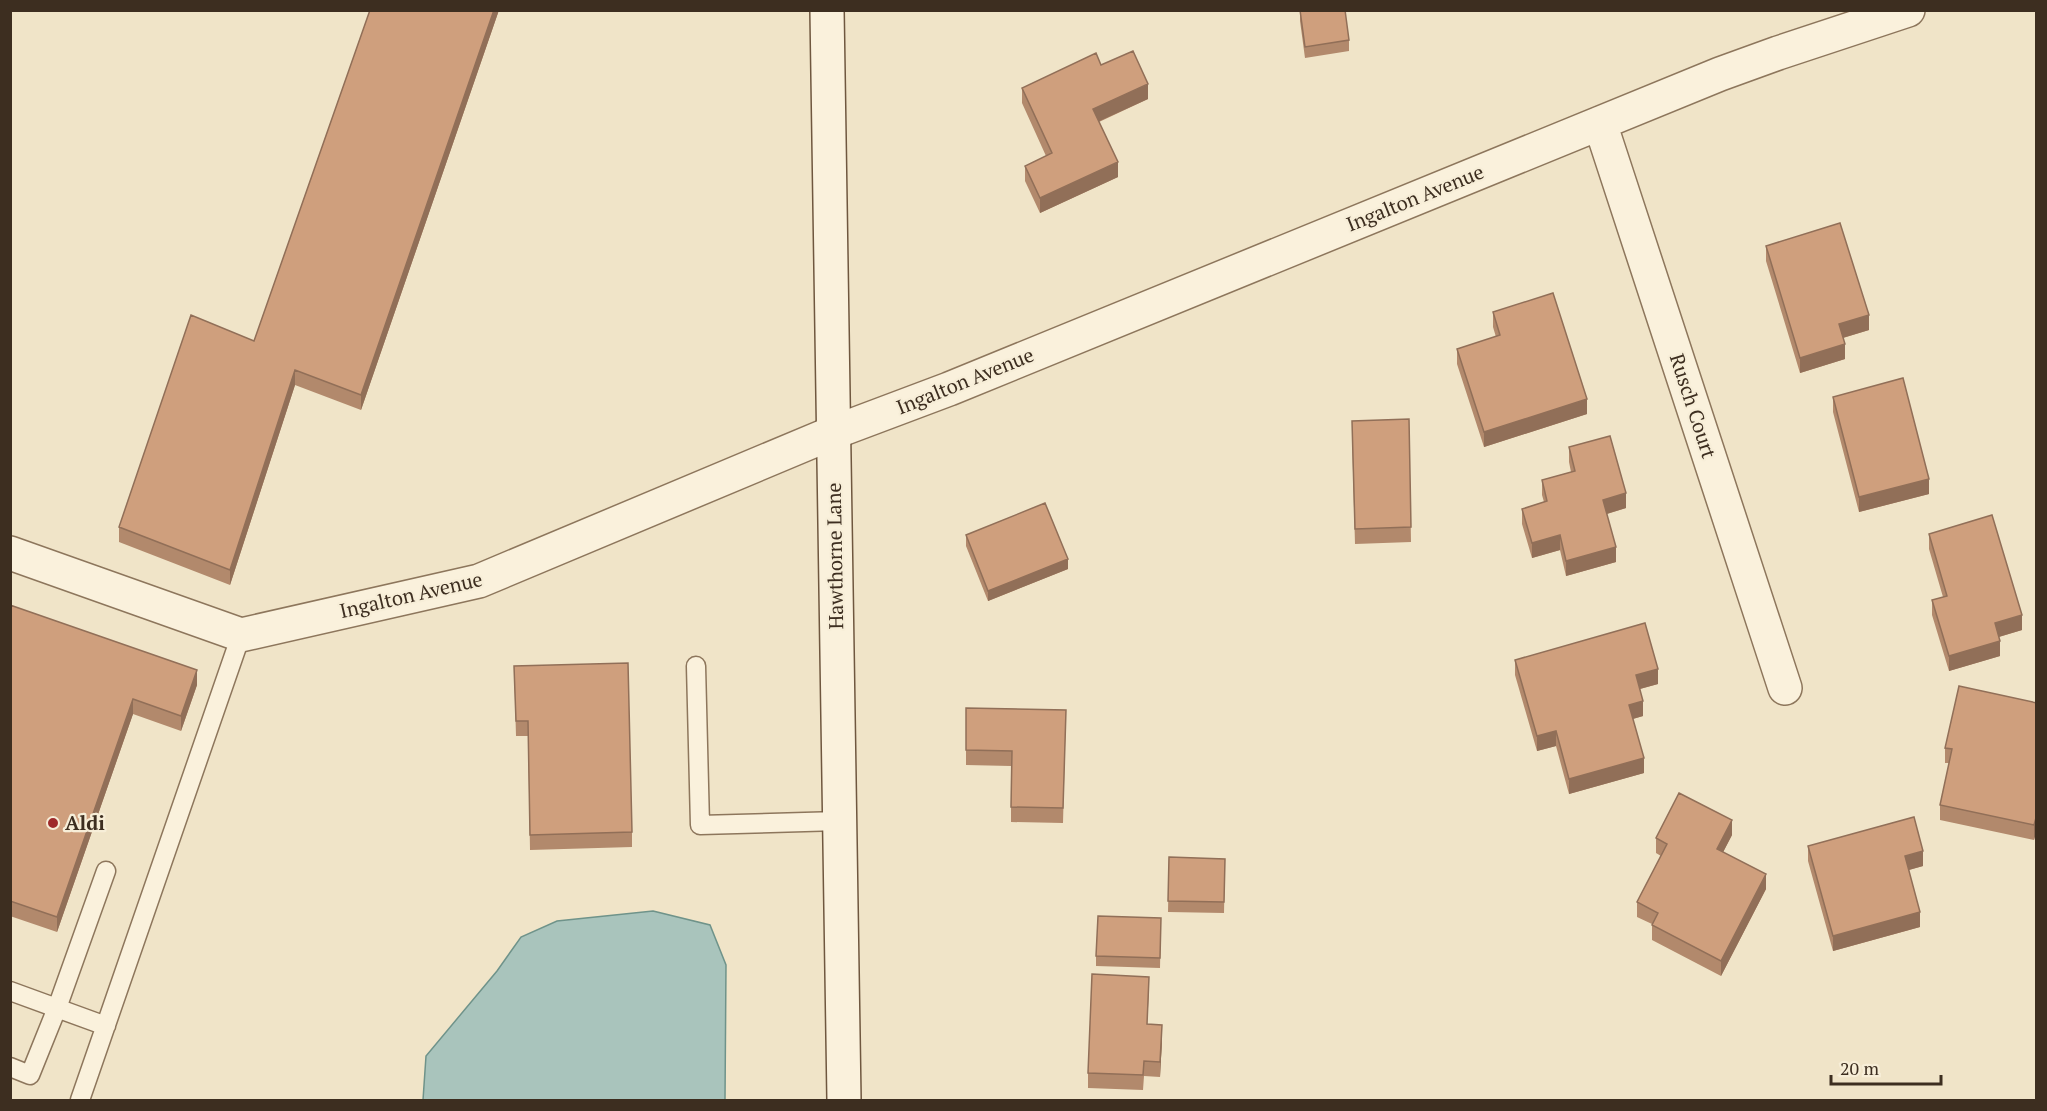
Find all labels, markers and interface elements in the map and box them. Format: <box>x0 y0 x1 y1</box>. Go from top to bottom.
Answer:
street label: Ingalton Avenue <box>1342 158 1488 237</box>
street label: Ingalton Avenue <box>892 341 1038 420</box>
street label: Rusch Court <box>1664 350 1723 462</box>
street label: Hawthorne Lane <box>820 482 849 630</box>
street label: Ingalton Avenue <box>337 565 485 624</box>
place label: Aldi <box>65 809 105 836</box>
marker: Aldi <box>46 816 60 830</box>
scale bar <box>1831 1048 1940 1086</box>
text: 20 m <box>1840 1056 1880 1080</box>

